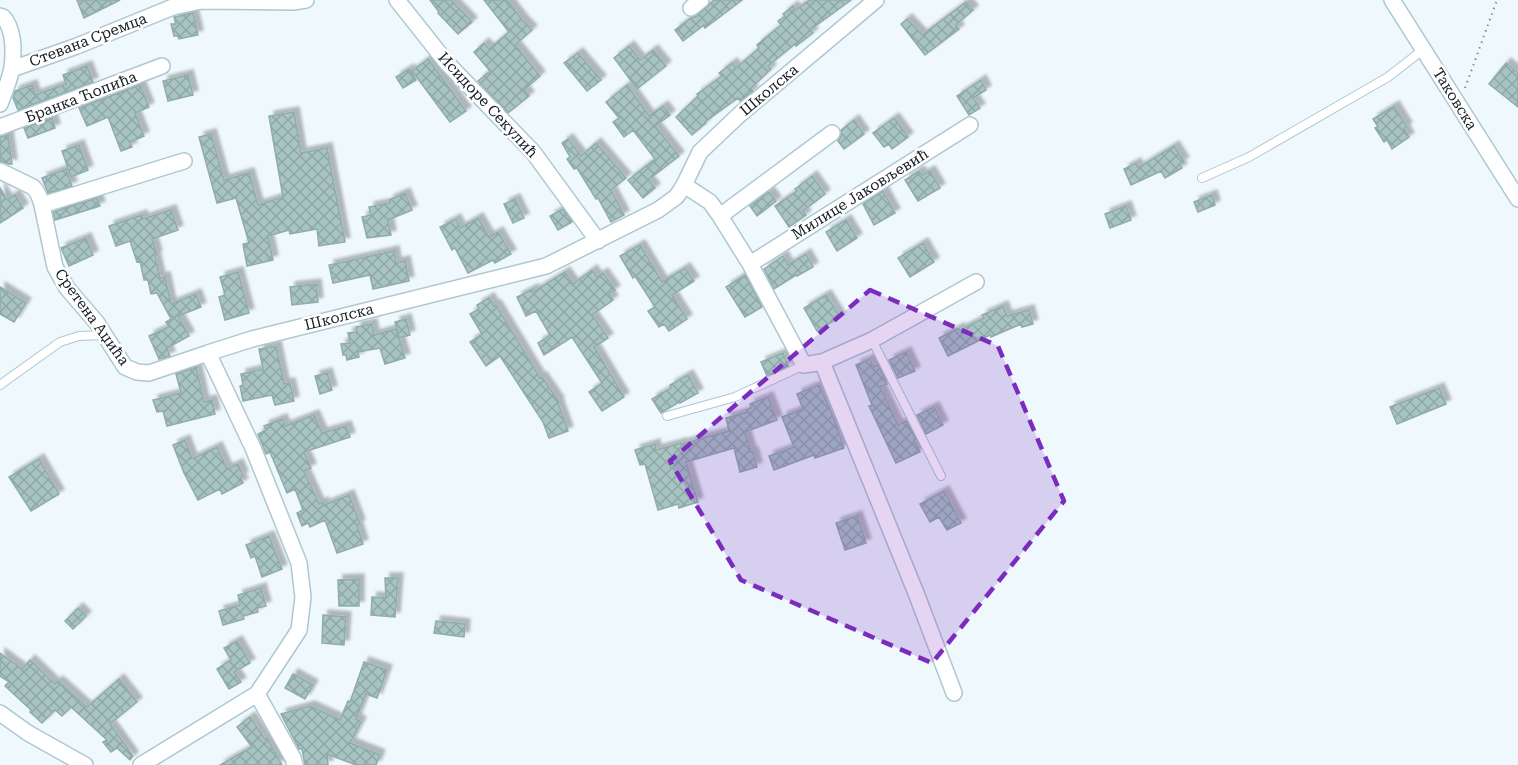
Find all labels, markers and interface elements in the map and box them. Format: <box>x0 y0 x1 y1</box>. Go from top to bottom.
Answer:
street label: Стевана Сремца <box>27 9 149 71</box>
street label: Исидоре Секулић <box>434 48 542 162</box>
street label: Школска <box>736 60 802 120</box>
street label: Таковска <box>1429 65 1481 133</box>
street label: Бранка Ћопића <box>23 67 139 127</box>
street label: Милице Јаковљевић <box>788 144 932 243</box>
street label: Сретена Аџића <box>51 265 133 369</box>
street label: Школска <box>303 300 375 334</box>

